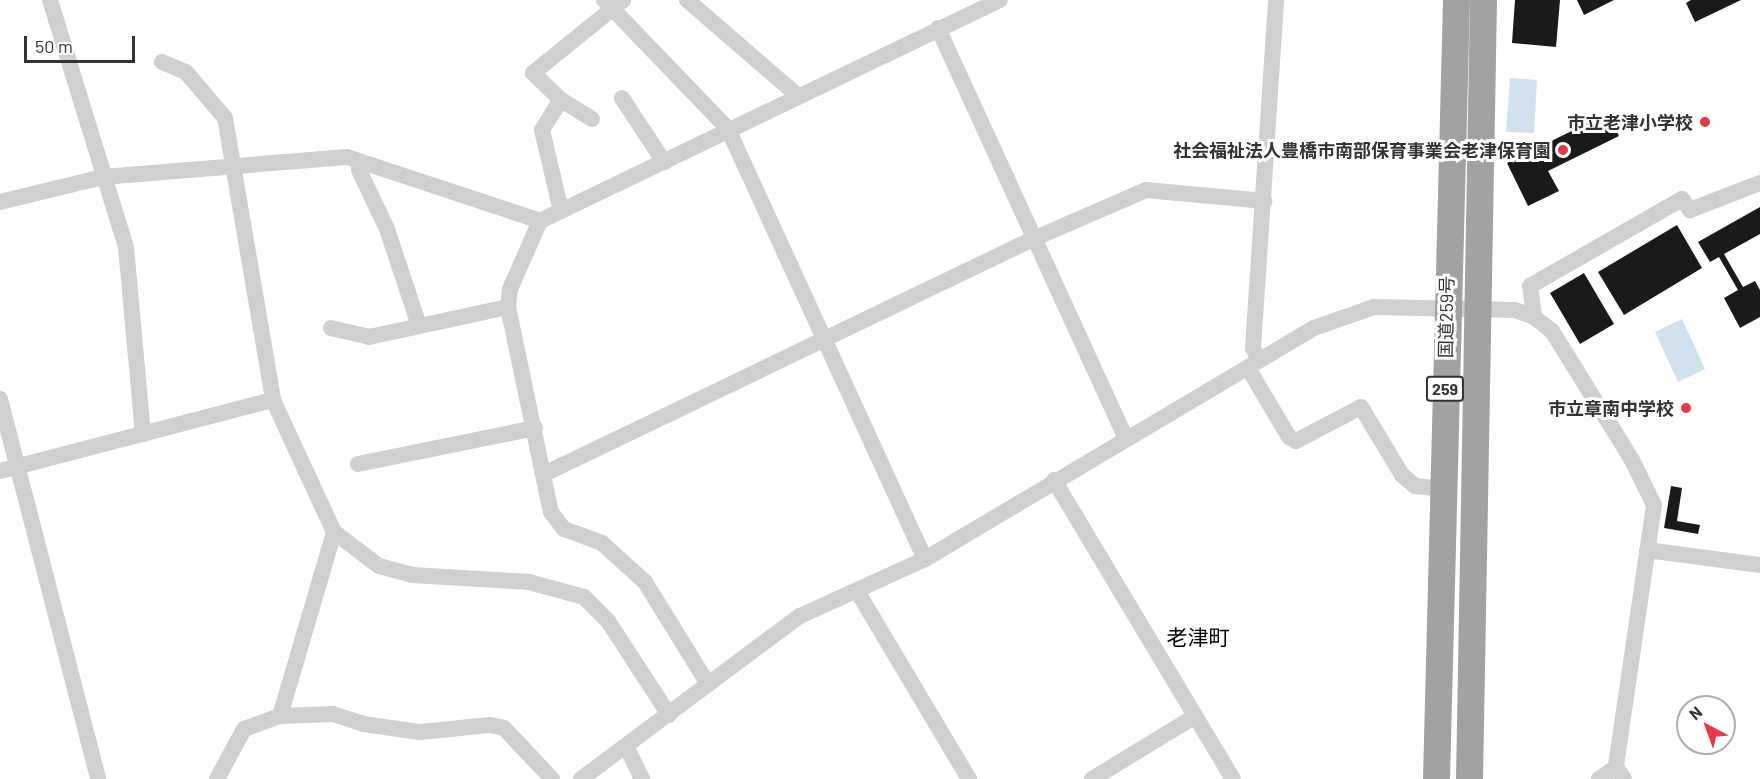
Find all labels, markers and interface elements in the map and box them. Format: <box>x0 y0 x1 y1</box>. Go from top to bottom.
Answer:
scale bar <box>27 24 138 62</box>
text: 50 m <box>35 35 73 57</box>
place label: 市立老津小学校 <box>1567 111 1693 133</box>
marker: 市立老津小学校 <box>1698 115 1712 129</box>
place label: 社会福祉法人豊橋市南部保育事業会老津保育園 <box>1173 139 1551 161</box>
marker: 社会福祉法人豊橋市南部保育事業会老津保育園 <box>1556 143 1570 157</box>
street label: 国道259号 <box>1434 276 1458 358</box>
road number: 259 <box>1426 376 1464 402</box>
place label: 市立章南中学校 <box>1548 397 1674 419</box>
marker: 市立章南中学校 <box>1679 401 1693 415</box>
district label: 老津町 <box>1167 624 1229 650</box>
north arrow <box>1676 695 1736 755</box>
text: N <box>1685 702 1705 723</box>

